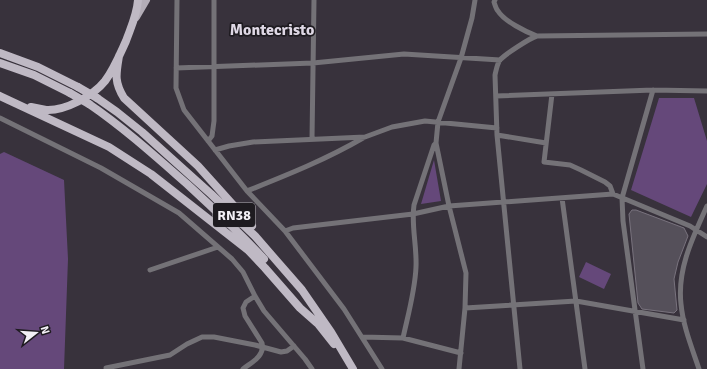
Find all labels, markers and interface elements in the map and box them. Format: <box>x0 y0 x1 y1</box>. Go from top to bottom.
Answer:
district label: Montecristo <box>230 20 314 40</box>
road number: RN38 <box>213 203 255 227</box>
north arrow <box>16 313 56 353</box>
text: N <box>38 325 52 336</box>

